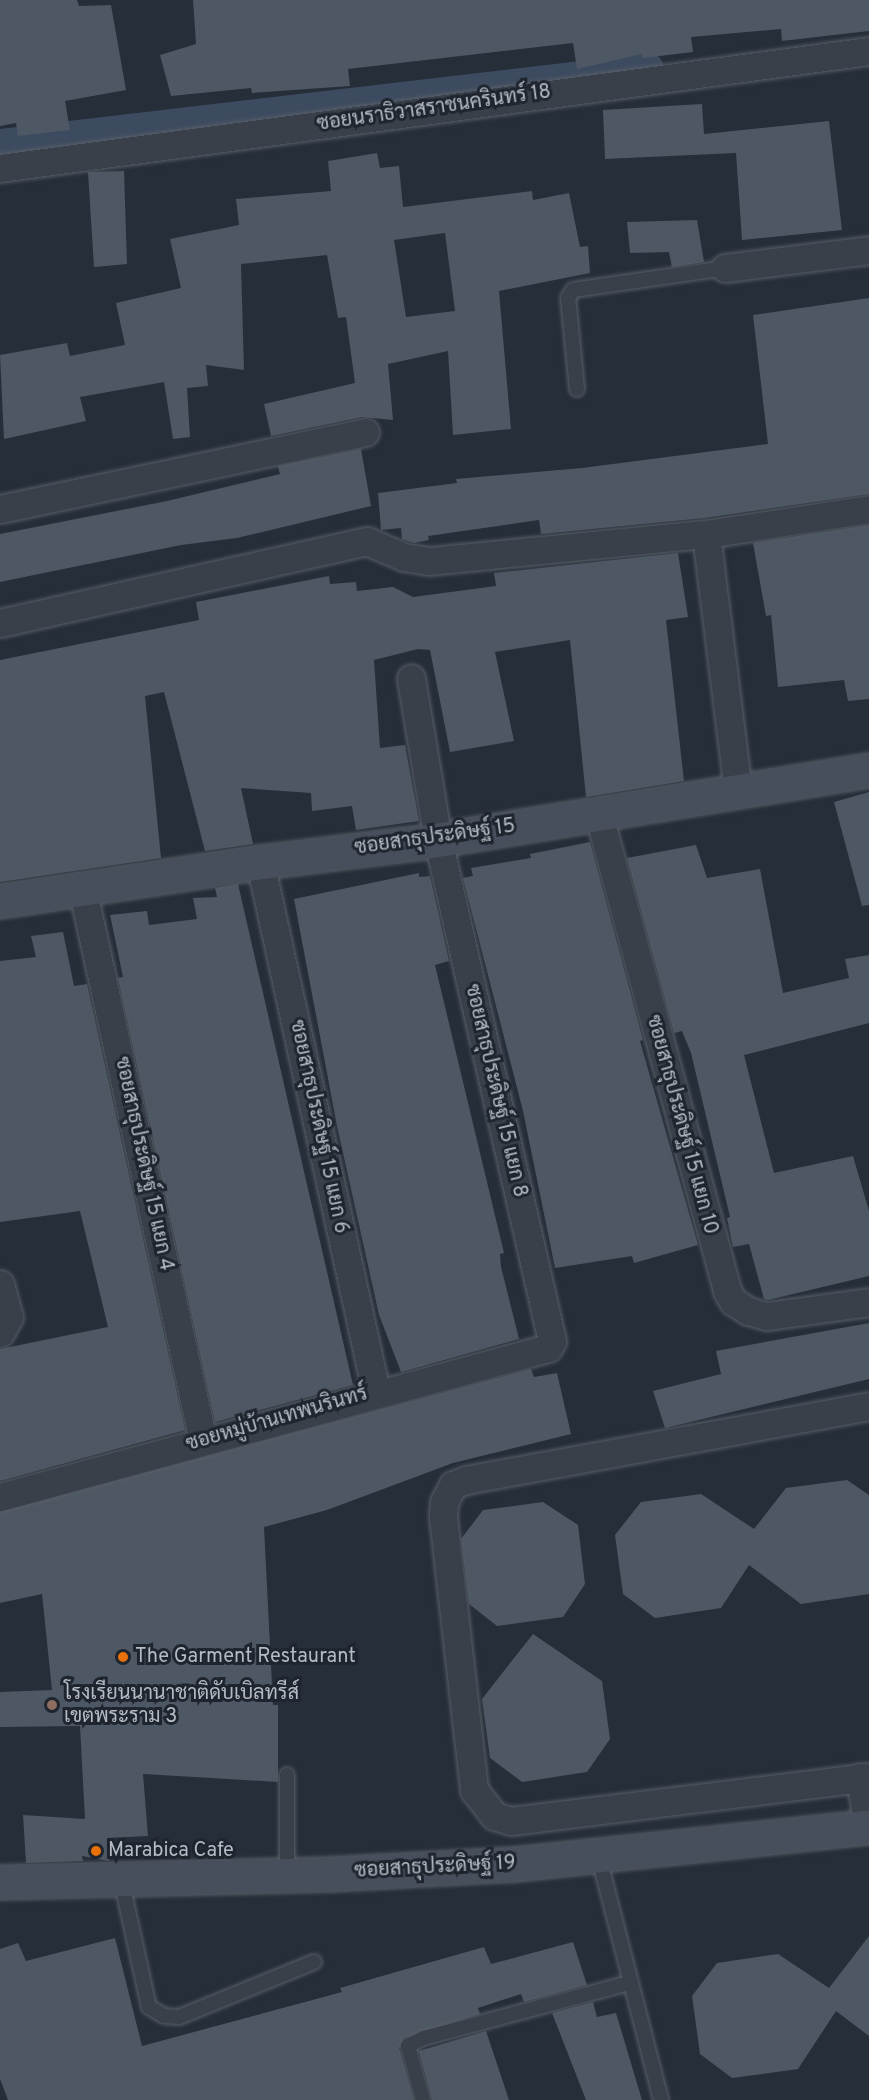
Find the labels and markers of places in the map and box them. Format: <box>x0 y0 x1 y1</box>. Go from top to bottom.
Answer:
place label: The Garment Restaurant <box>135 1645 356 1669</box>
marker: The Garment Restaurant <box>116 1650 130 1664</box>
place label: โรงเรียนนานาชาติดับเบิลทรีส์ เขตพระราม 3 <box>64 1682 299 1729</box>
marker: โรงเรียนนานาชาติดับเบิลทรีส์ เขตพระราม 3 <box>45 1698 59 1712</box>
place label: Marabica Cafe <box>108 1839 234 1863</box>
marker: Marabica Cafe <box>89 1844 103 1858</box>

